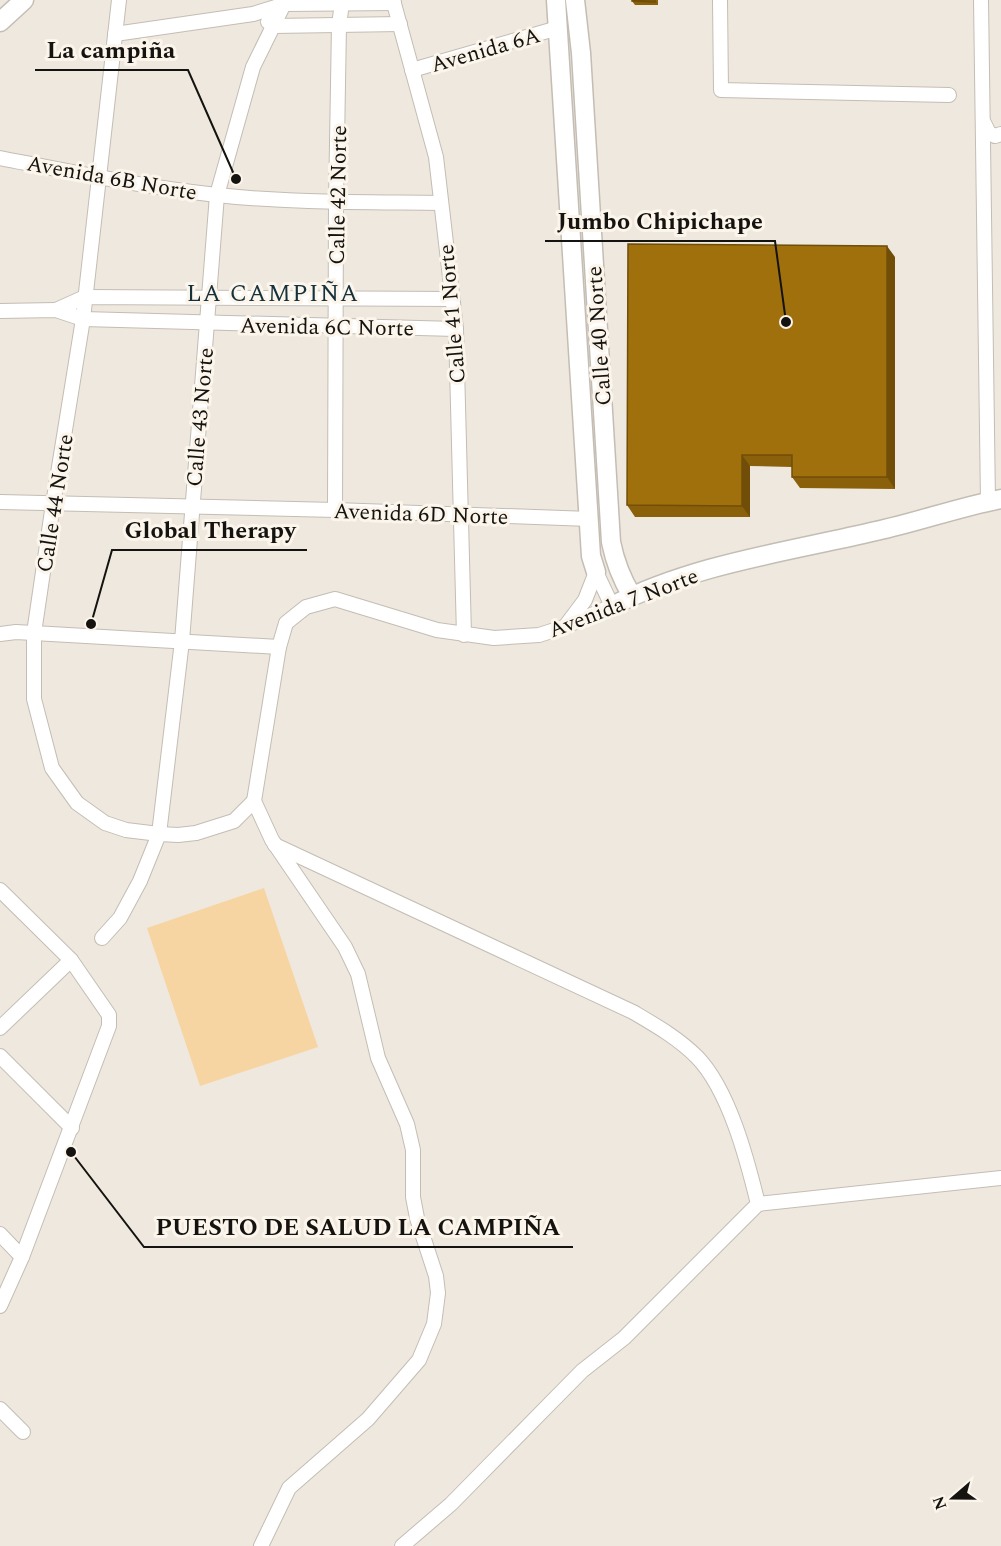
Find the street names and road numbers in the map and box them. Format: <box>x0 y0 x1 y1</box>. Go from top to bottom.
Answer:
street label: Avenida 6A <box>427 19 544 82</box>
street label: Calle 42 Norte <box>321 125 356 265</box>
street label: Avenida 6B Norte <box>24 147 200 210</box>
street label: Calle 41 Norte <box>430 243 475 385</box>
street label: Calle 40 Norte <box>578 265 621 407</box>
street label: Avenida 6C Norte <box>240 309 414 346</box>
street label: Calle 43 Norte <box>178 346 223 488</box>
street label: Calle 44 Norte <box>28 432 83 575</box>
street label: Avenida 6D Norte <box>333 495 509 534</box>
street label: Avenida 7 Norte <box>544 560 703 647</box>

